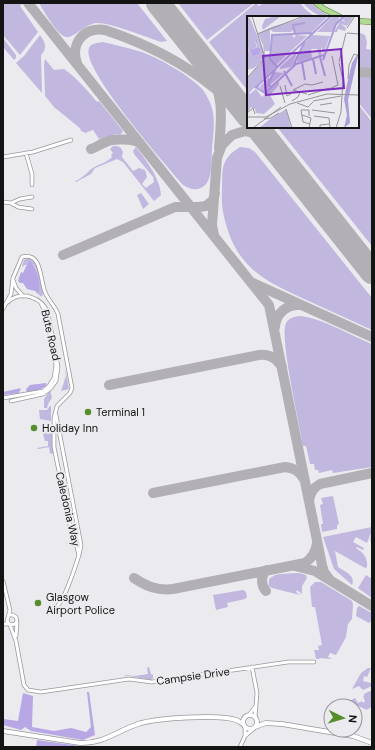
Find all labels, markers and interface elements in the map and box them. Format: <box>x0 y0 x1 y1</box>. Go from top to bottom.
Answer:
inset map <box>247 16 359 128</box>
street label: Bute Road <box>38 308 64 362</box>
place label: Terminal 1 <box>96 405 145 419</box>
marker: Terminal 1 <box>83 407 93 417</box>
place label: Holiday Inn <box>42 421 98 435</box>
marker: Holiday Inn <box>29 423 39 433</box>
street label: Caledonia Way <box>53 470 83 548</box>
place label: Glasgow Airport Police <box>46 590 115 617</box>
marker: Glasgow Airport Police <box>33 598 43 608</box>
street label: Campsie Drive <box>155 664 231 688</box>
north arrow <box>323 698 363 738</box>
text: N <box>346 714 360 723</box>

